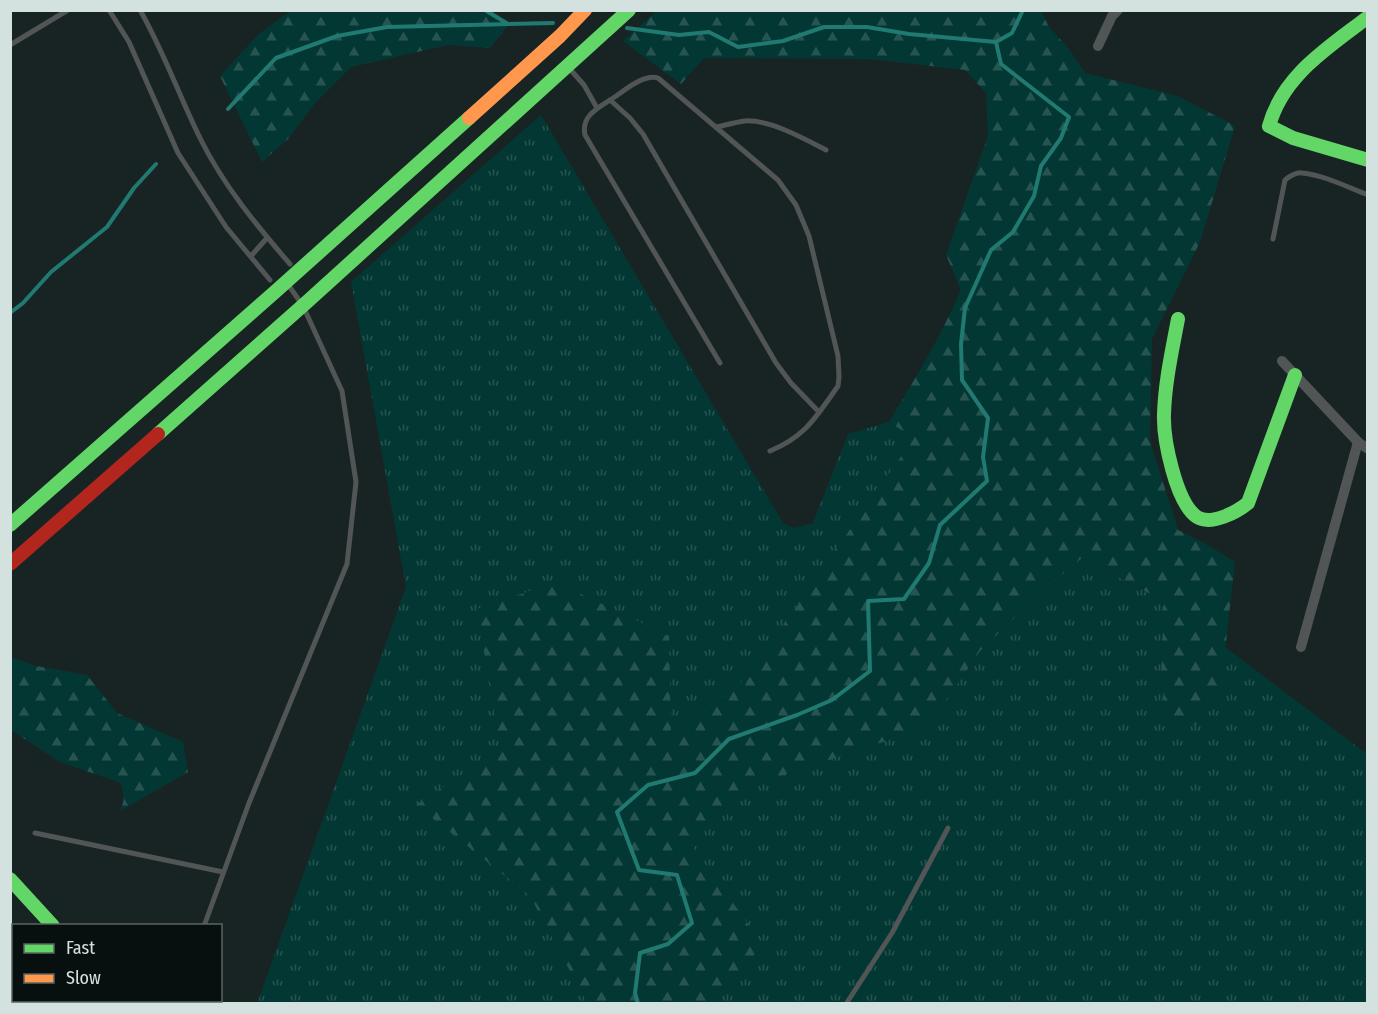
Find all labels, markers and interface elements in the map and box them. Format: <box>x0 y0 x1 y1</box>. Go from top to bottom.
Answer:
legend <box>12 924 222 1002</box>
text: Fast <box>66 937 95 959</box>
text: Slow <box>66 967 101 989</box>

